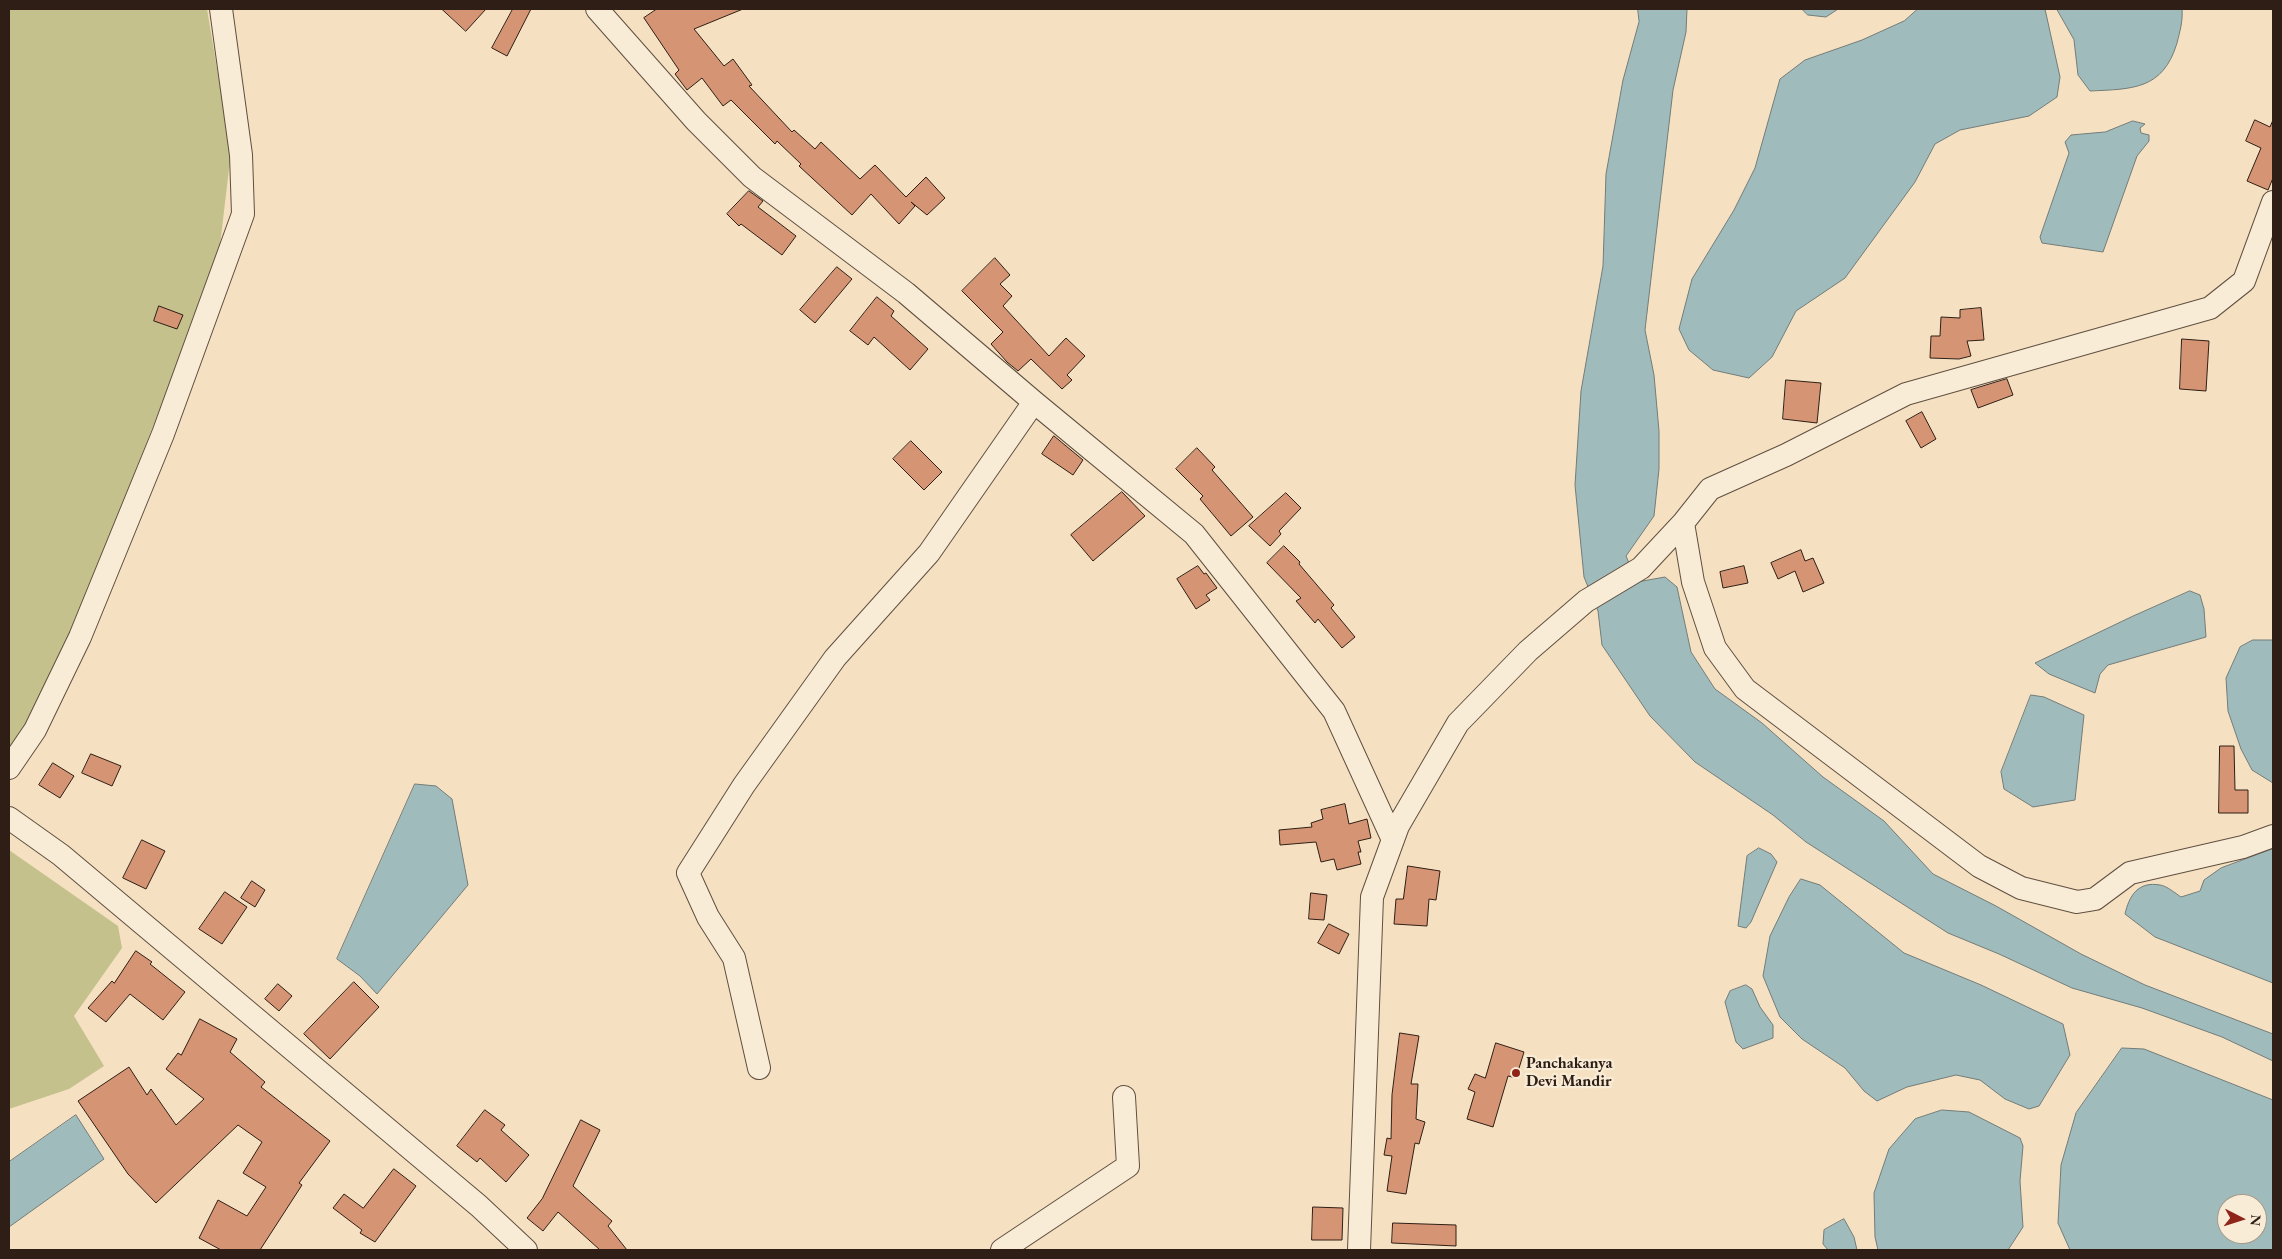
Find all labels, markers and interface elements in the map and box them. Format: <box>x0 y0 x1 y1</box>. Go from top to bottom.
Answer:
place label: Panchakanya Devi Mandir <box>1526 1054 1612 1092</box>
marker: Panchakanya Devi Mandir <box>1510 1067 1522 1079</box>
north arrow <box>2217 1194 2267 1244</box>
text: N <box>2246 1214 2265 1227</box>

